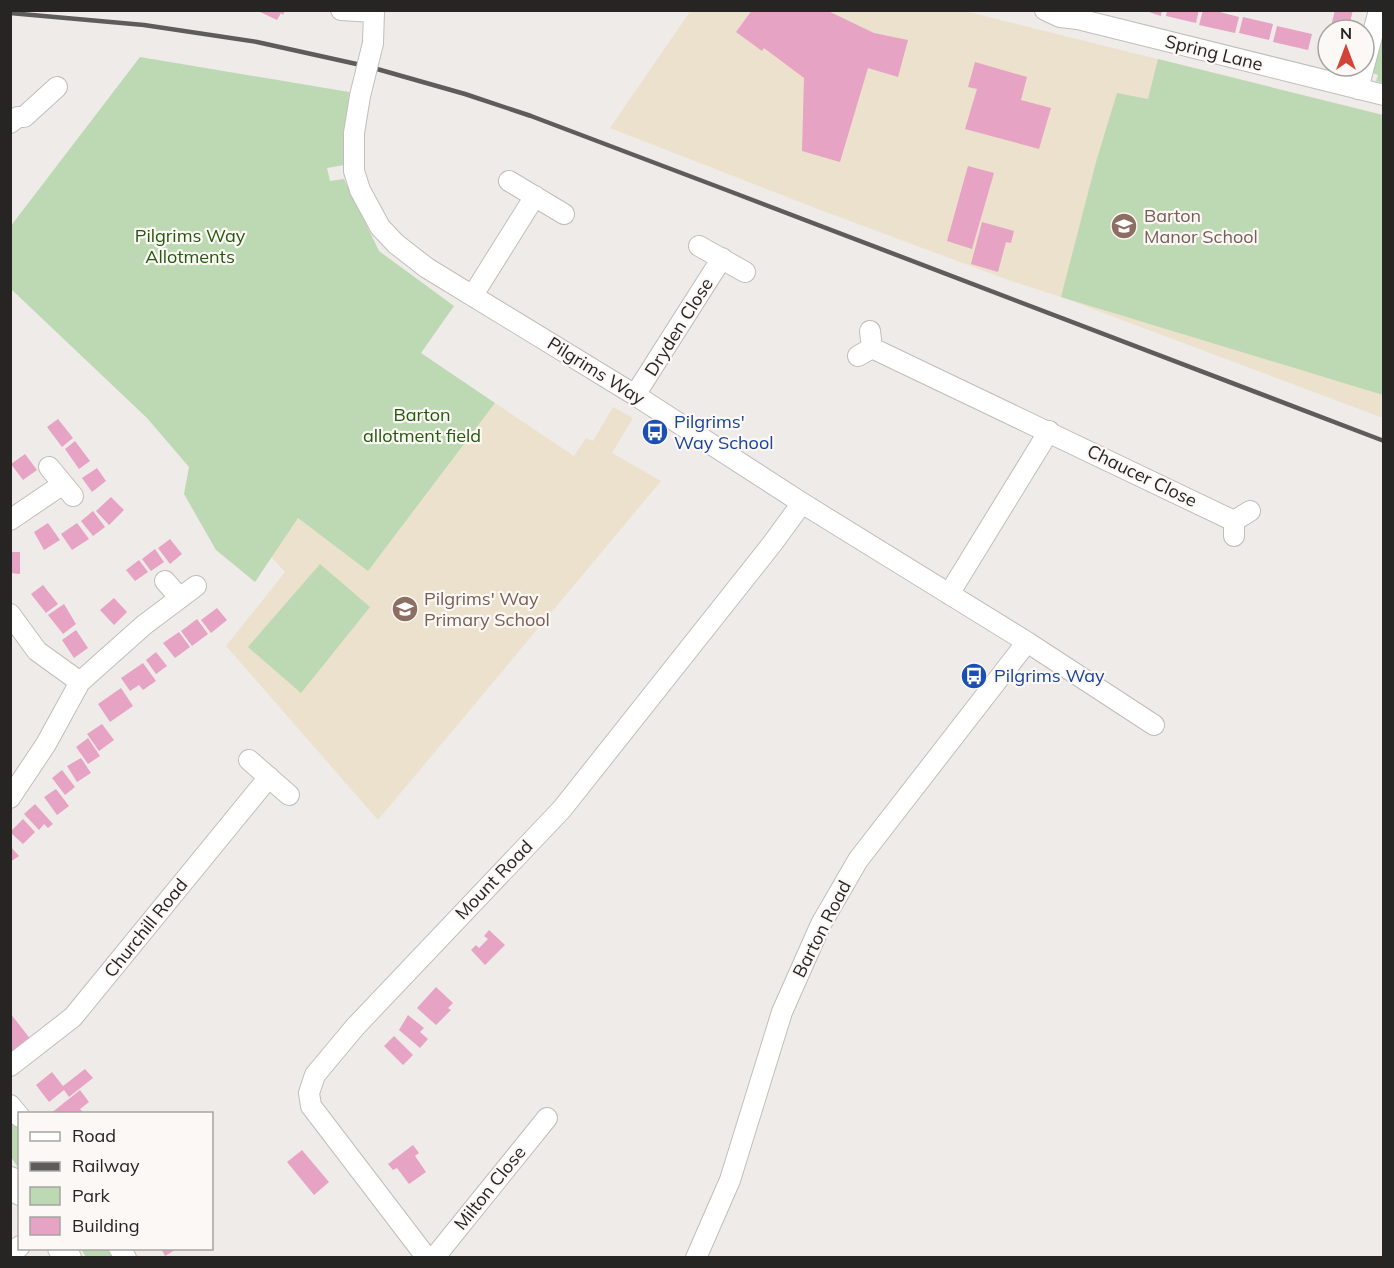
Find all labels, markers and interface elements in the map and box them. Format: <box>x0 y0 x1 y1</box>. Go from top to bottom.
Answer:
north arrow <box>1316 18 1376 78</box>
text: N <box>1340 23 1352 43</box>
street label: Spring Lane <box>1163 29 1265 76</box>
place label: Barton Manor School <box>1144 204 1258 248</box>
school or university icon: Barton Manor School <box>1109 211 1139 241</box>
park label: Pilgrims Way Allotments <box>135 224 246 268</box>
street label: Dryden Close <box>639 273 718 380</box>
street label: Pilgrims Way <box>543 332 650 410</box>
park label: Barton allotment field <box>363 403 481 447</box>
place label: Pilgrims' Way School <box>674 410 773 454</box>
bus stop icon: Pilgrims' Way School <box>640 417 670 447</box>
street label: Chaucer Close <box>1084 439 1201 512</box>
place label: Pilgrims' Way Primary School <box>424 587 550 631</box>
school or university icon: Pilgrims' Way Primary School <box>390 594 420 624</box>
bus stop icon: Pilgrims Way <box>959 661 989 691</box>
place label: Pilgrims Way <box>994 664 1105 687</box>
street label: Mount Road <box>450 835 537 924</box>
street label: Churchill Road <box>99 874 193 982</box>
street label: Barton Road <box>787 876 856 981</box>
legend <box>18 1112 213 1250</box>
text: Road <box>72 1124 116 1147</box>
street label: Milton Close <box>449 1141 530 1234</box>
text: Railway <box>72 1154 140 1177</box>
text: Park <box>72 1184 111 1207</box>
text: Building <box>72 1214 140 1237</box>

